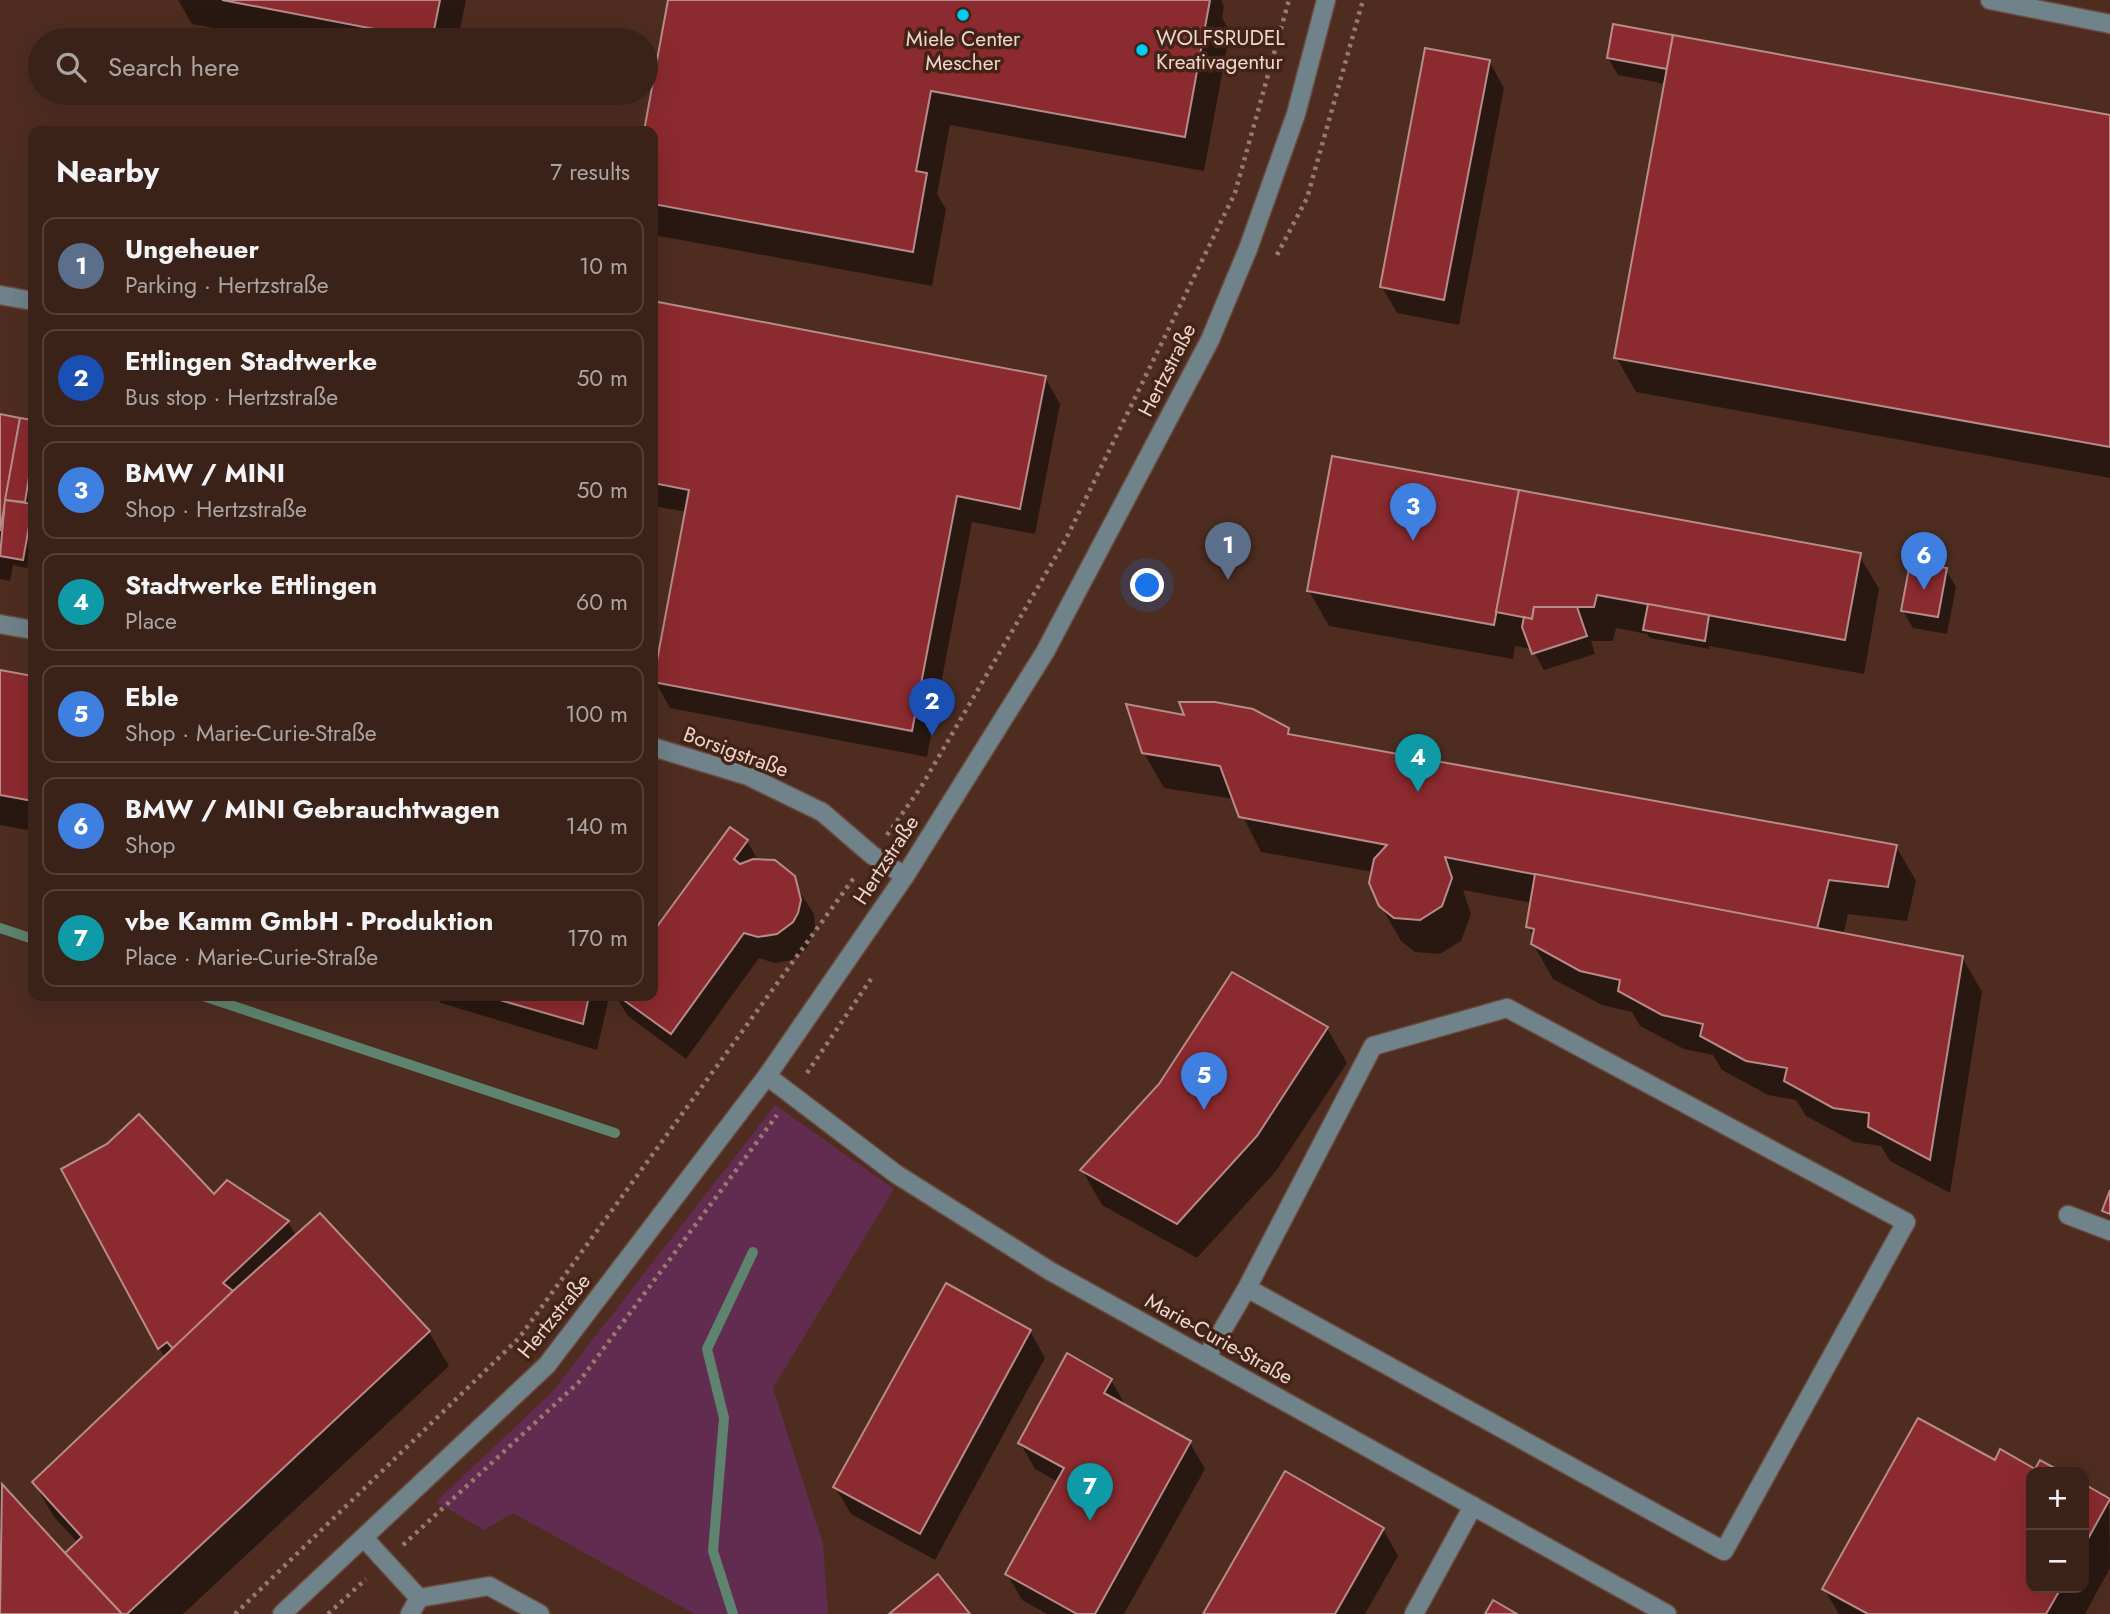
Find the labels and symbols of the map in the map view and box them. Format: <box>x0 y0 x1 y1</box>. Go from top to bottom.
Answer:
marker: Miele Center Mescher <box>955 7 971 23</box>
place label: WOLFSRUDEL Kreativagentur <box>1156 23 1285 77</box>
place label: Miele Center Mescher <box>906 24 1021 78</box>
marker: WOLFSRUDEL Kreativagentur <box>1134 42 1150 58</box>
street label: Hertzstraße <box>1131 318 1203 422</box>
pin: 3 <box>1390 483 1436 541</box>
pin: 1 <box>1205 522 1251 580</box>
pin: 6 <box>1901 532 1947 590</box>
your location <box>1130 568 1164 602</box>
pin: 2 <box>909 678 955 736</box>
street label: Borsigstraße <box>679 719 793 785</box>
pin: 4 <box>1395 734 1441 792</box>
street label: Hertzstraße <box>846 809 926 911</box>
pin: 5 <box>1181 1052 1227 1110</box>
street label: Hertzstraße <box>510 1267 598 1365</box>
street label: Marie-Curie-Straße <box>1140 1286 1299 1392</box>
pin: 7 <box>1067 1463 1113 1521</box>

